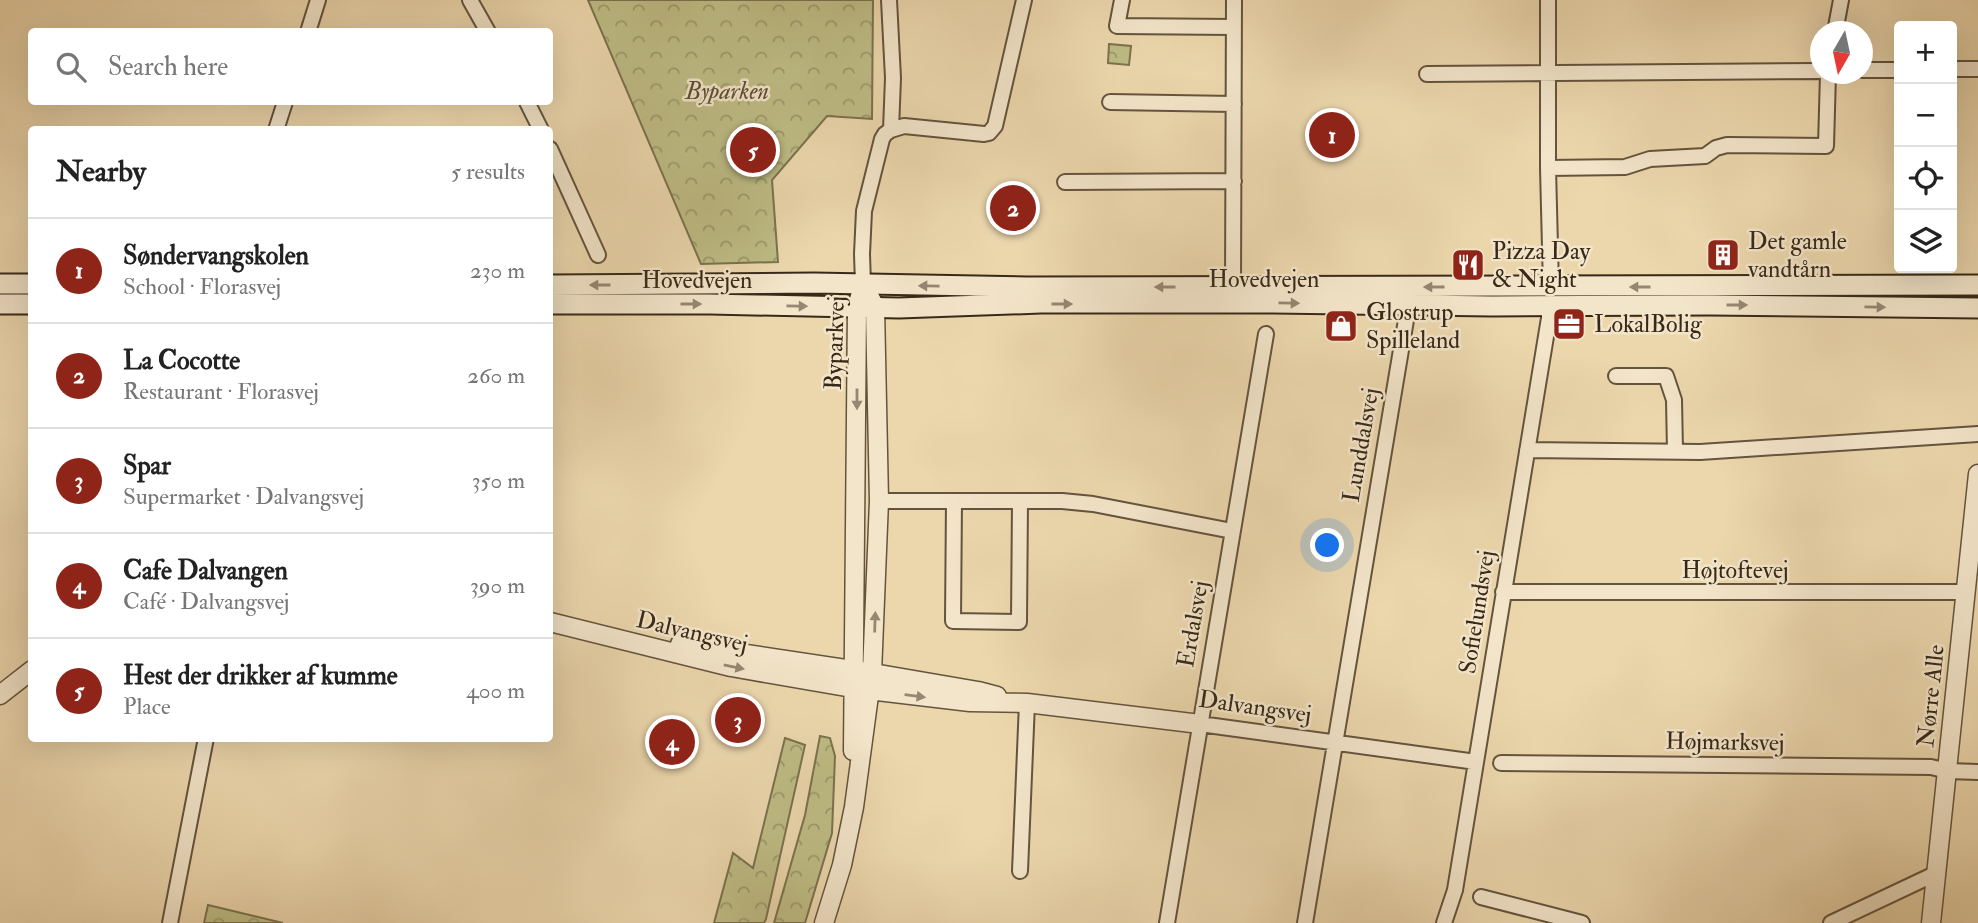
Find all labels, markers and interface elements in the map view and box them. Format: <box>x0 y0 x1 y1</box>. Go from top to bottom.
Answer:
north arrow <box>1810 21 1873 84</box>
map controls <box>1894 21 1957 273</box>
button: + <box>1894 21 1957 84</box>
search box <box>28 28 553 105</box>
icon: search <box>52 48 90 86</box>
text: Search here <box>108 51 228 83</box>
park label: Byparken <box>684 76 769 107</box>
button: − <box>1894 84 1957 147</box>
pin: 1 <box>1309 109 1355 161</box>
pin: 5 <box>730 124 776 176</box>
button: locate <box>1894 147 1957 210</box>
text: Nearby <box>56 153 146 190</box>
text: 5 results <box>451 157 525 186</box>
pin: 2 <box>990 182 1036 234</box>
button: layers <box>1894 210 1957 273</box>
place label: Det gamle vandtårn <box>1747 226 1847 285</box>
place label: Pizza Day & Night <box>1492 236 1591 295</box>
building icon: Det gamle vandtårn <box>1704 236 1742 274</box>
text: Søndervangskolen <box>123 240 309 272</box>
restaurant icon: Pizza Day & Night <box>1449 246 1487 284</box>
text: 1 <box>75 256 83 285</box>
text: 230 m <box>470 256 525 285</box>
street label: Hovedvejen <box>1209 264 1319 295</box>
street label: Hovedvejen <box>642 265 752 296</box>
text: School · Florasvej <box>123 272 281 301</box>
one-way arrow <box>589 279 611 291</box>
one-way arrow <box>918 280 940 291</box>
one-way arrow <box>1154 281 1176 293</box>
one-way arrow <box>1423 281 1445 293</box>
one-way arrow <box>1629 281 1651 293</box>
street label: Byparkvej <box>818 295 852 391</box>
one-way arrow <box>1278 297 1300 309</box>
place label: Glostrup Spilleland <box>1366 297 1460 356</box>
one-way arrow <box>680 298 702 310</box>
one-way arrow <box>1051 298 1073 309</box>
one-way arrow <box>1726 299 1748 311</box>
one-way arrow <box>786 300 808 311</box>
one-way arrow <box>1864 301 1886 313</box>
office icon: LokalBolig <box>1550 305 1588 343</box>
shop icon: Glostrup Spilleland <box>1322 307 1360 345</box>
place label: LokalBolig <box>1594 309 1703 340</box>
text: La Cocotte <box>123 345 240 377</box>
text: 2 <box>73 361 85 390</box>
text: 260 m <box>467 361 525 390</box>
text: Restaurant · Florasvej <box>123 377 319 406</box>
street label: Lunddalsvej <box>1336 385 1386 505</box>
one-way arrow <box>851 389 863 411</box>
text: Spar <box>123 450 171 482</box>
text: 3 <box>75 466 83 495</box>
text: 350 m <box>472 466 525 495</box>
text: Supermarket · Dalvangsvej <box>123 482 364 511</box>
your location <box>1310 528 1344 562</box>
street label: Sofielundsvej <box>1452 548 1502 676</box>
text: Cafe Dalvangen <box>123 555 288 587</box>
street label: Højtoftevej <box>1682 555 1788 586</box>
text: 4 <box>73 571 85 600</box>
text: 390 m <box>470 571 525 600</box>
street label: Erdalsvej <box>1170 578 1216 670</box>
text: Café · Dalvangsvej <box>123 587 289 616</box>
street label: Dalvangsvej <box>633 604 751 660</box>
one-way arrow <box>870 611 881 633</box>
street label: Nørre Alle <box>1910 643 1952 749</box>
text: Hest der drikker af kumme <box>123 660 398 692</box>
one-way arrow <box>723 662 745 673</box>
text: 5 <box>74 676 84 705</box>
text: 400 m <box>466 676 525 705</box>
street label: Dalvangsvej <box>1197 684 1313 730</box>
one-way arrow <box>904 691 926 702</box>
text: Place <box>123 692 171 721</box>
pin: 3 <box>715 694 761 746</box>
pin: 4 <box>649 716 695 768</box>
street label: Højmarksvej <box>1665 725 1785 759</box>

